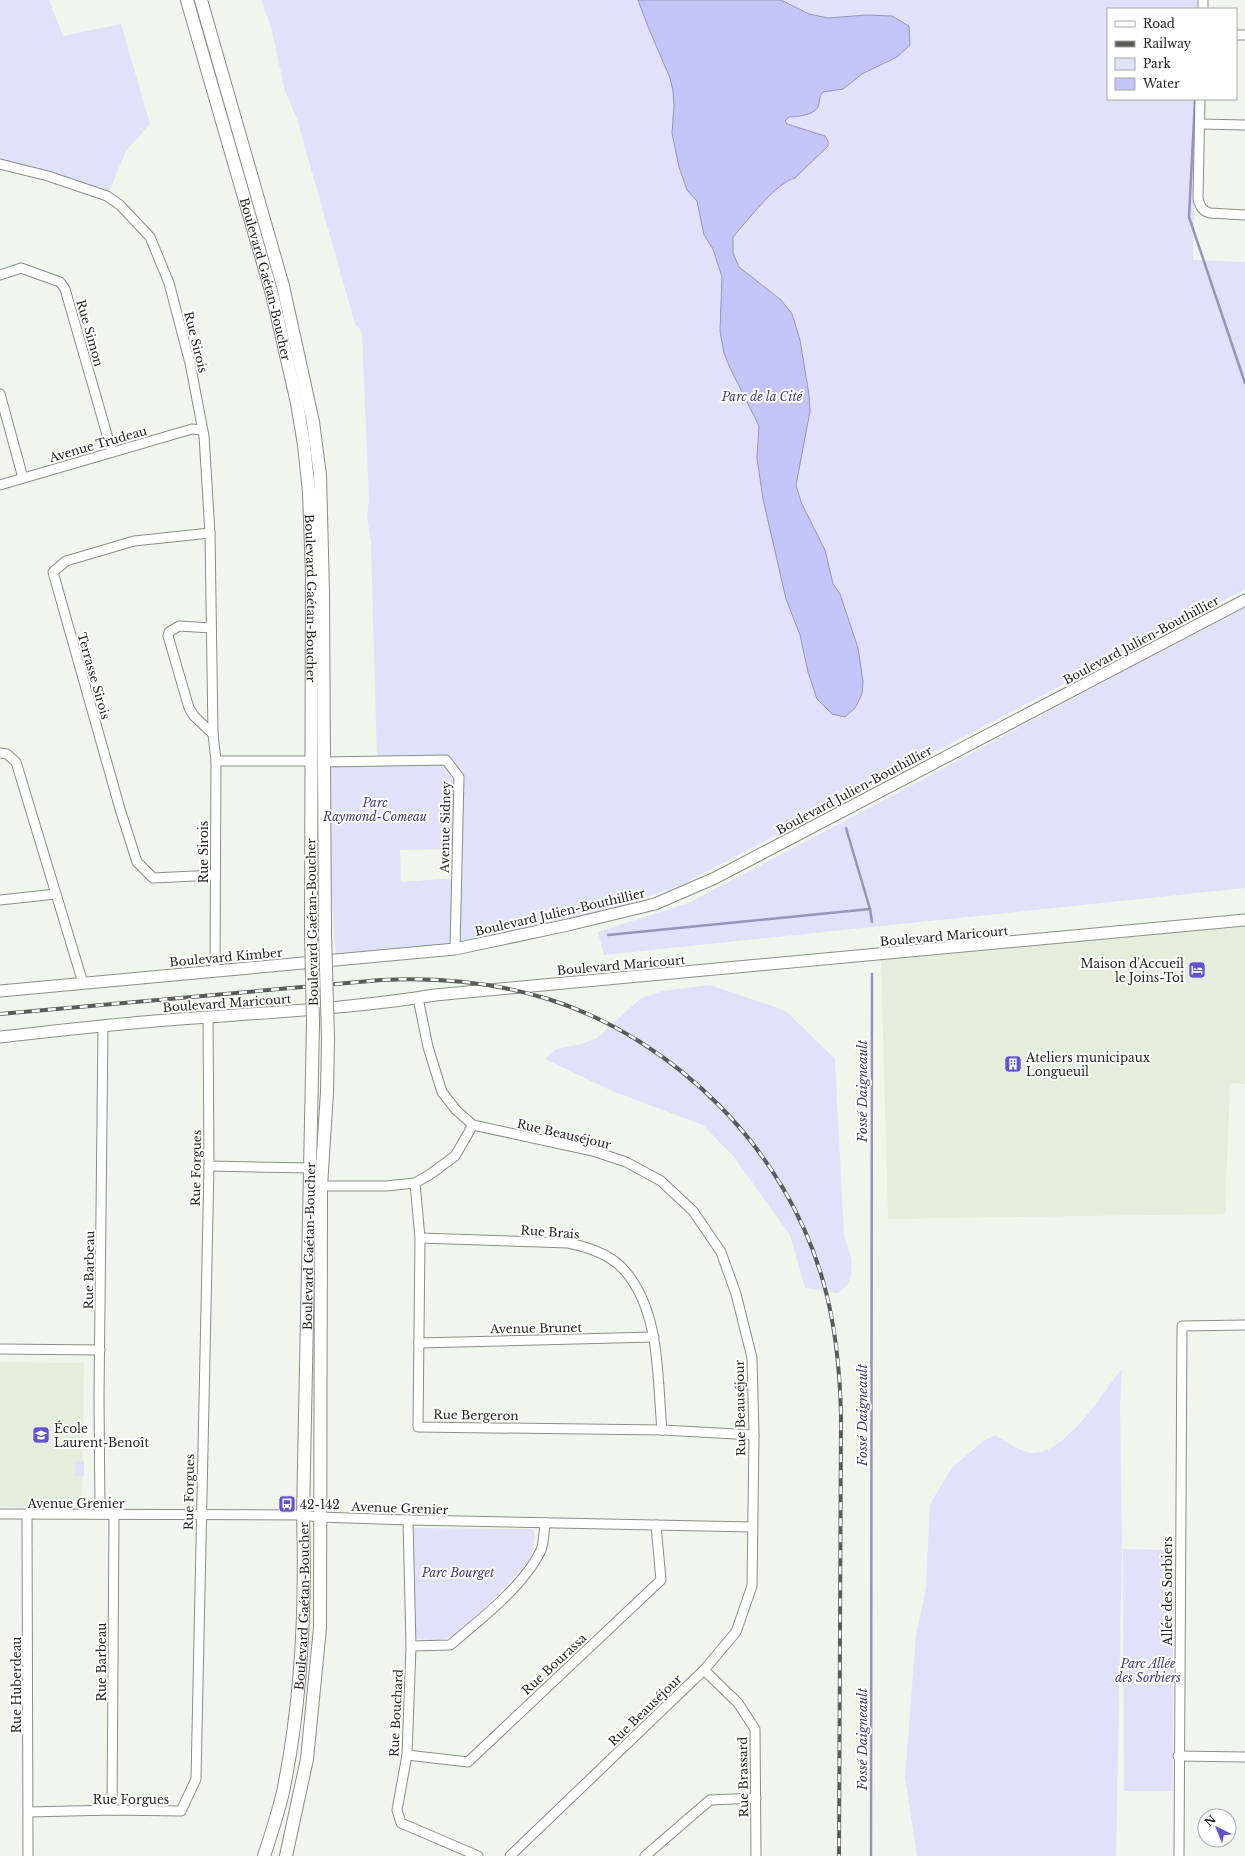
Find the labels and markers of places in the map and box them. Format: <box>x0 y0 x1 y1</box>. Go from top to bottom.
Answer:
place label: Maison d'Accueil le Joins-Toi <box>1080 956 1184 985</box>
hotel icon: Maison d'Accueil le Joins-Toi <box>1187 960 1207 980</box>
place label: Ateliers municipaux Longueuil <box>1025 1050 1151 1079</box>
building icon: Ateliers municipaux Longueuil <box>1003 1054 1023 1074</box>
place label: École Laurent-Benoît <box>54 1420 149 1450</box>
school or university icon: École Laurent-Benoît <box>31 1425 51 1445</box>
bus stop icon: 42-142 <box>277 1494 297 1514</box>
place label: 42-142 <box>300 1497 340 1512</box>

